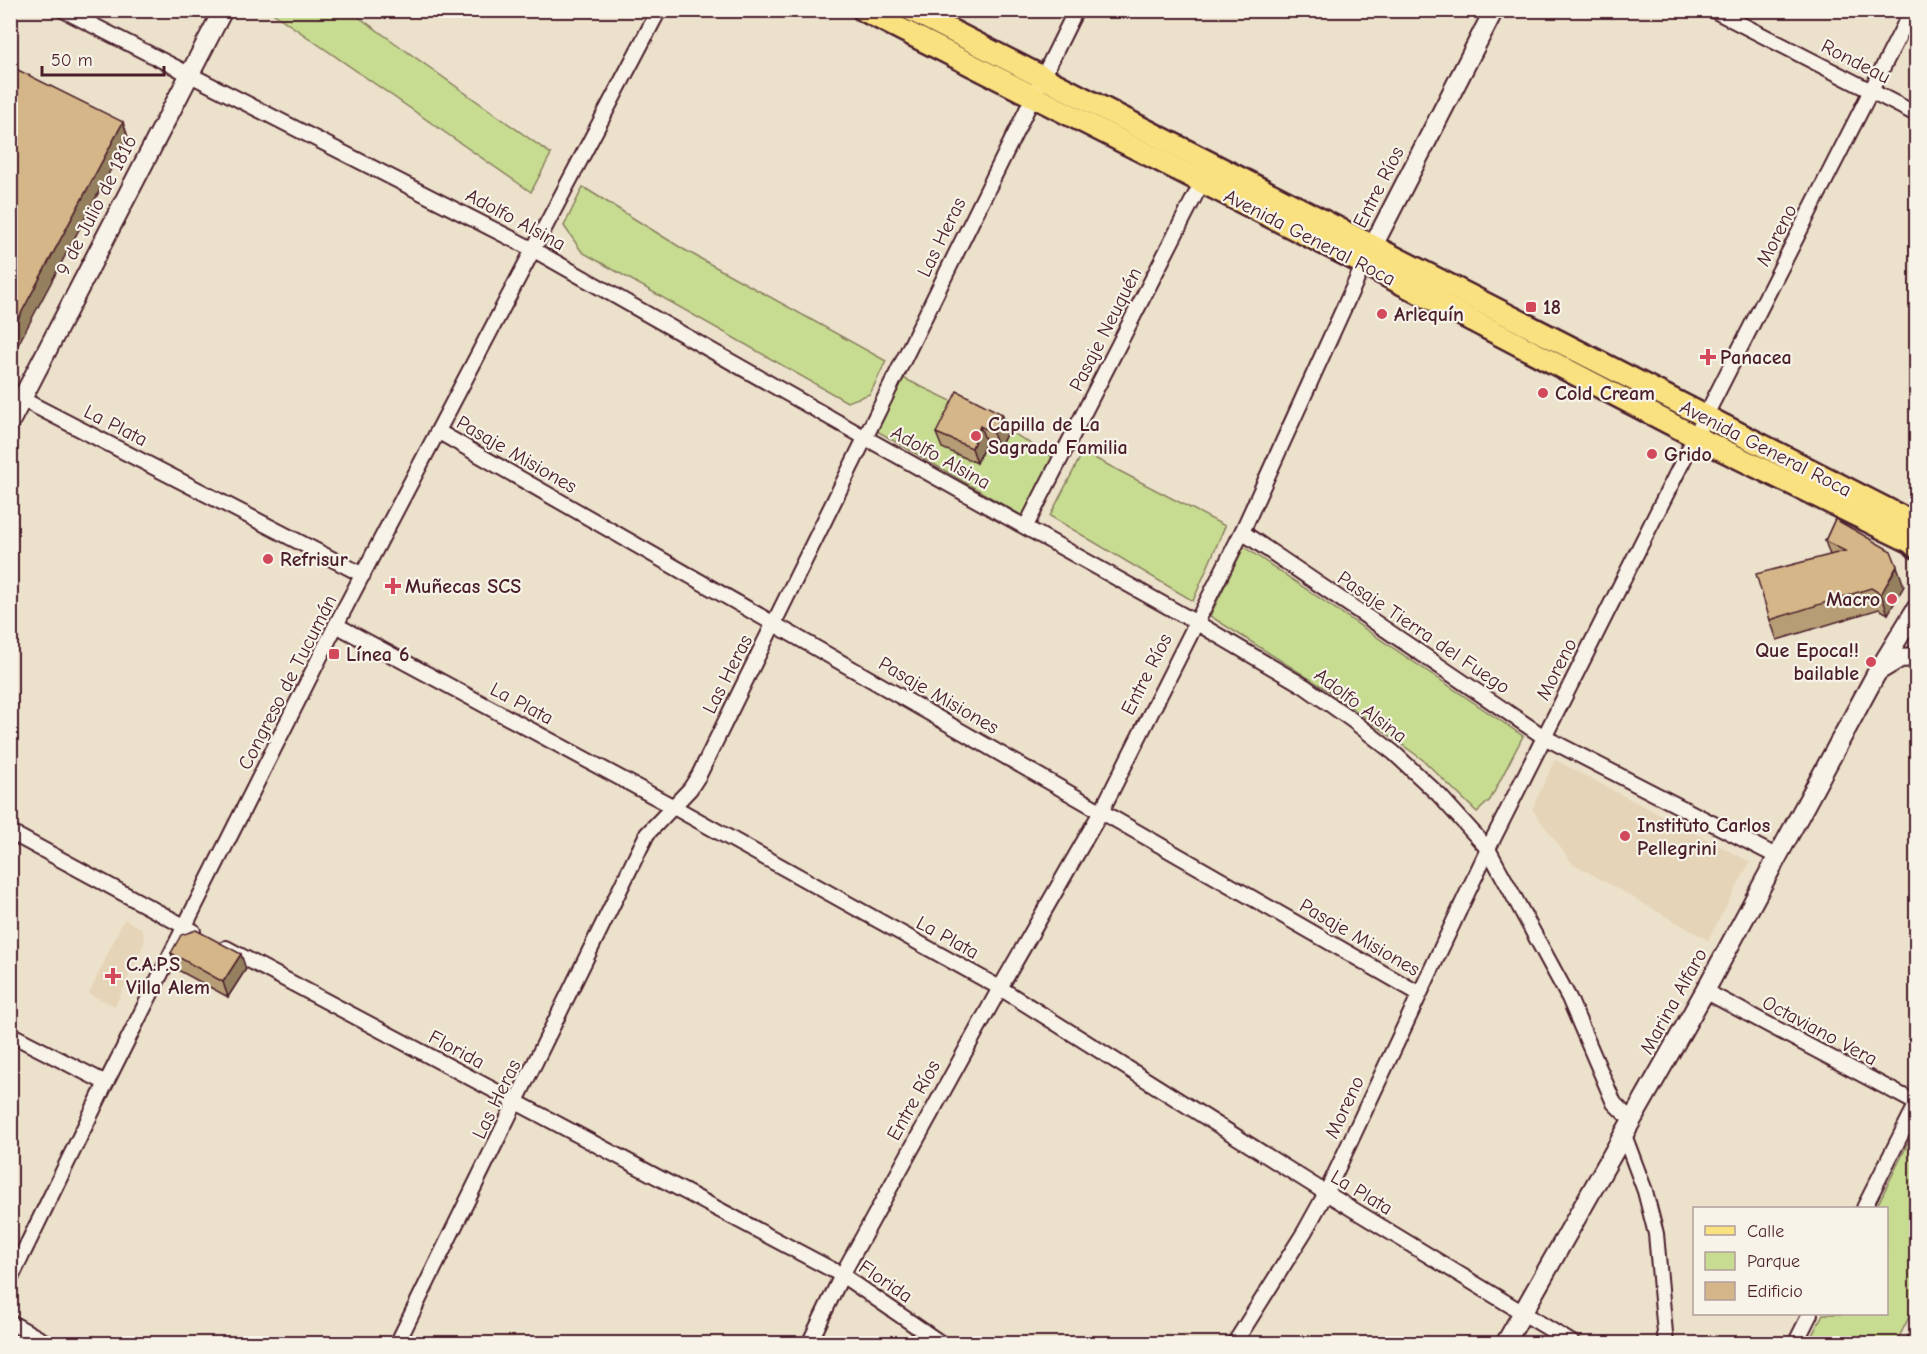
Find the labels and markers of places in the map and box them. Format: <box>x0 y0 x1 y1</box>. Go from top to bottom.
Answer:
place label: 18 <box>1543 296 1561 319</box>
marker: 18 <box>1524 300 1538 314</box>
place label: Arlequín <box>1394 303 1464 326</box>
marker: Arlequín <box>1375 307 1389 321</box>
place label: Panacea <box>1720 346 1792 369</box>
marker: Panacea <box>1701 350 1715 364</box>
place label: Cold Cream <box>1555 382 1655 405</box>
marker: Cold Cream <box>1536 386 1550 400</box>
place label: Capilla de La Sagrada Familia <box>988 413 1128 459</box>
marker: Capilla de La Sagrada Familia <box>969 429 983 443</box>
place label: Grido <box>1664 443 1712 466</box>
marker: Grido <box>1645 447 1659 461</box>
place label: Refrisur <box>280 548 348 571</box>
marker: Refrisur <box>261 552 275 566</box>
place label: Muñecas SCS <box>405 575 521 598</box>
marker: Muñecas SCS <box>386 579 400 593</box>
place label: Macro <box>1826 588 1880 611</box>
marker: Macro <box>1885 592 1899 606</box>
place label: Que Epoca!! bailable <box>1755 639 1859 685</box>
place label: Línea 6 <box>346 643 410 666</box>
marker: Línea 6 <box>327 647 341 661</box>
marker: Que Epoca!! bailable <box>1864 655 1878 669</box>
place label: Instituto Carlos Pellegrini <box>1637 814 1770 860</box>
marker: Instituto Carlos Pellegrini <box>1618 829 1632 843</box>
place label: C.A.P.S Villa Alem <box>126 953 210 999</box>
marker: C.A.P.S Villa Alem <box>104 967 122 985</box>

